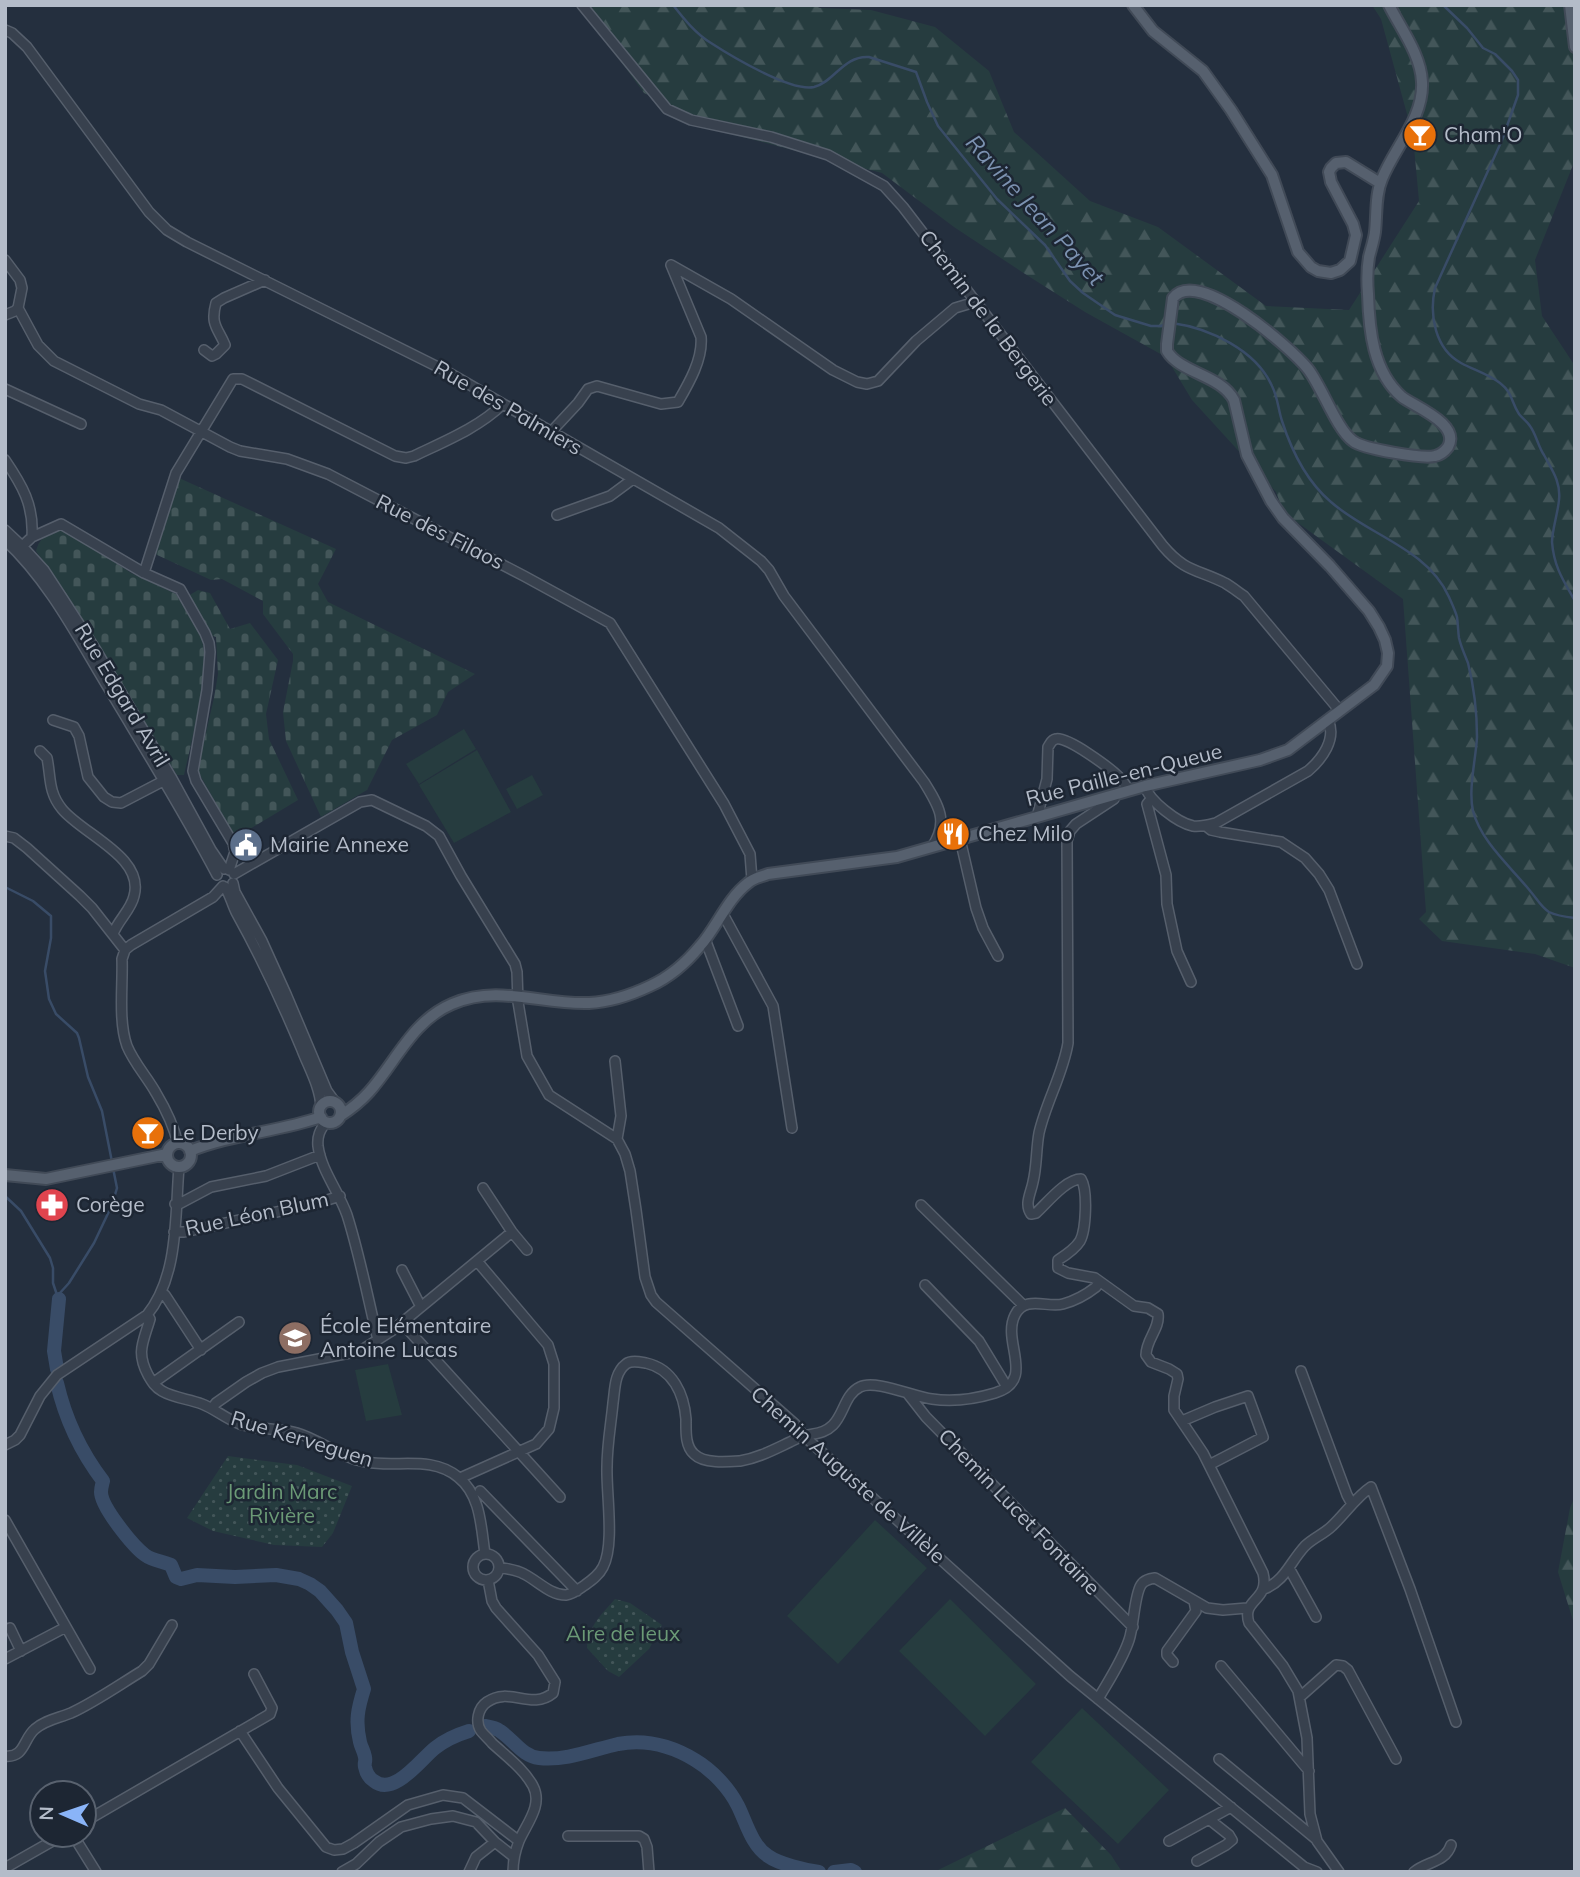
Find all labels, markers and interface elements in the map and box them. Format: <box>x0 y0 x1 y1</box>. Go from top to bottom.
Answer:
bar icon: Cham'O <box>1401 116 1439 154</box>
place label: Cham'O <box>1444 121 1523 147</box>
water label: Ravine Jean Payet <box>960 128 1111 292</box>
street label: Chemin de la Bergerie <box>914 224 1063 410</box>
street label: Rue des Palmiers <box>430 354 587 460</box>
street label: Rue des Filaos <box>372 488 509 575</box>
street label: Rue Edgard Avril <box>70 618 176 771</box>
street label: Rue Paille-en-Queue <box>1023 737 1225 811</box>
restaurant icon: Chez Milo <box>934 815 972 853</box>
place label: Chez Milo <box>978 820 1072 846</box>
public building icon: Mairie Annexe <box>227 826 265 864</box>
place label: Mairie Annexe <box>270 831 409 857</box>
bar icon: Le Derby <box>129 1114 167 1152</box>
place label: Le Derby <box>172 1119 259 1145</box>
street label: Rue Léon Blum <box>183 1185 331 1241</box>
pharmacy icon: Corège <box>33 1186 71 1224</box>
place label: Corège <box>76 1191 145 1217</box>
place label: École Elémentaire Antoine Lucas <box>320 1312 491 1362</box>
school or university icon: École Elémentaire Antoine Lucas <box>276 1319 314 1357</box>
street label: Chemin Auguste de Villèle <box>746 1380 951 1569</box>
street label: Rue Kerveguen <box>228 1404 377 1472</box>
street label: Chemin Lucet Fontaine <box>933 1423 1106 1600</box>
park label: Jardin Marc Rivière <box>227 1478 337 1528</box>
park label: Aire de Ieux <box>566 1620 680 1646</box>
north arrow <box>28 1779 98 1849</box>
text: N <box>34 1806 58 1821</box>

